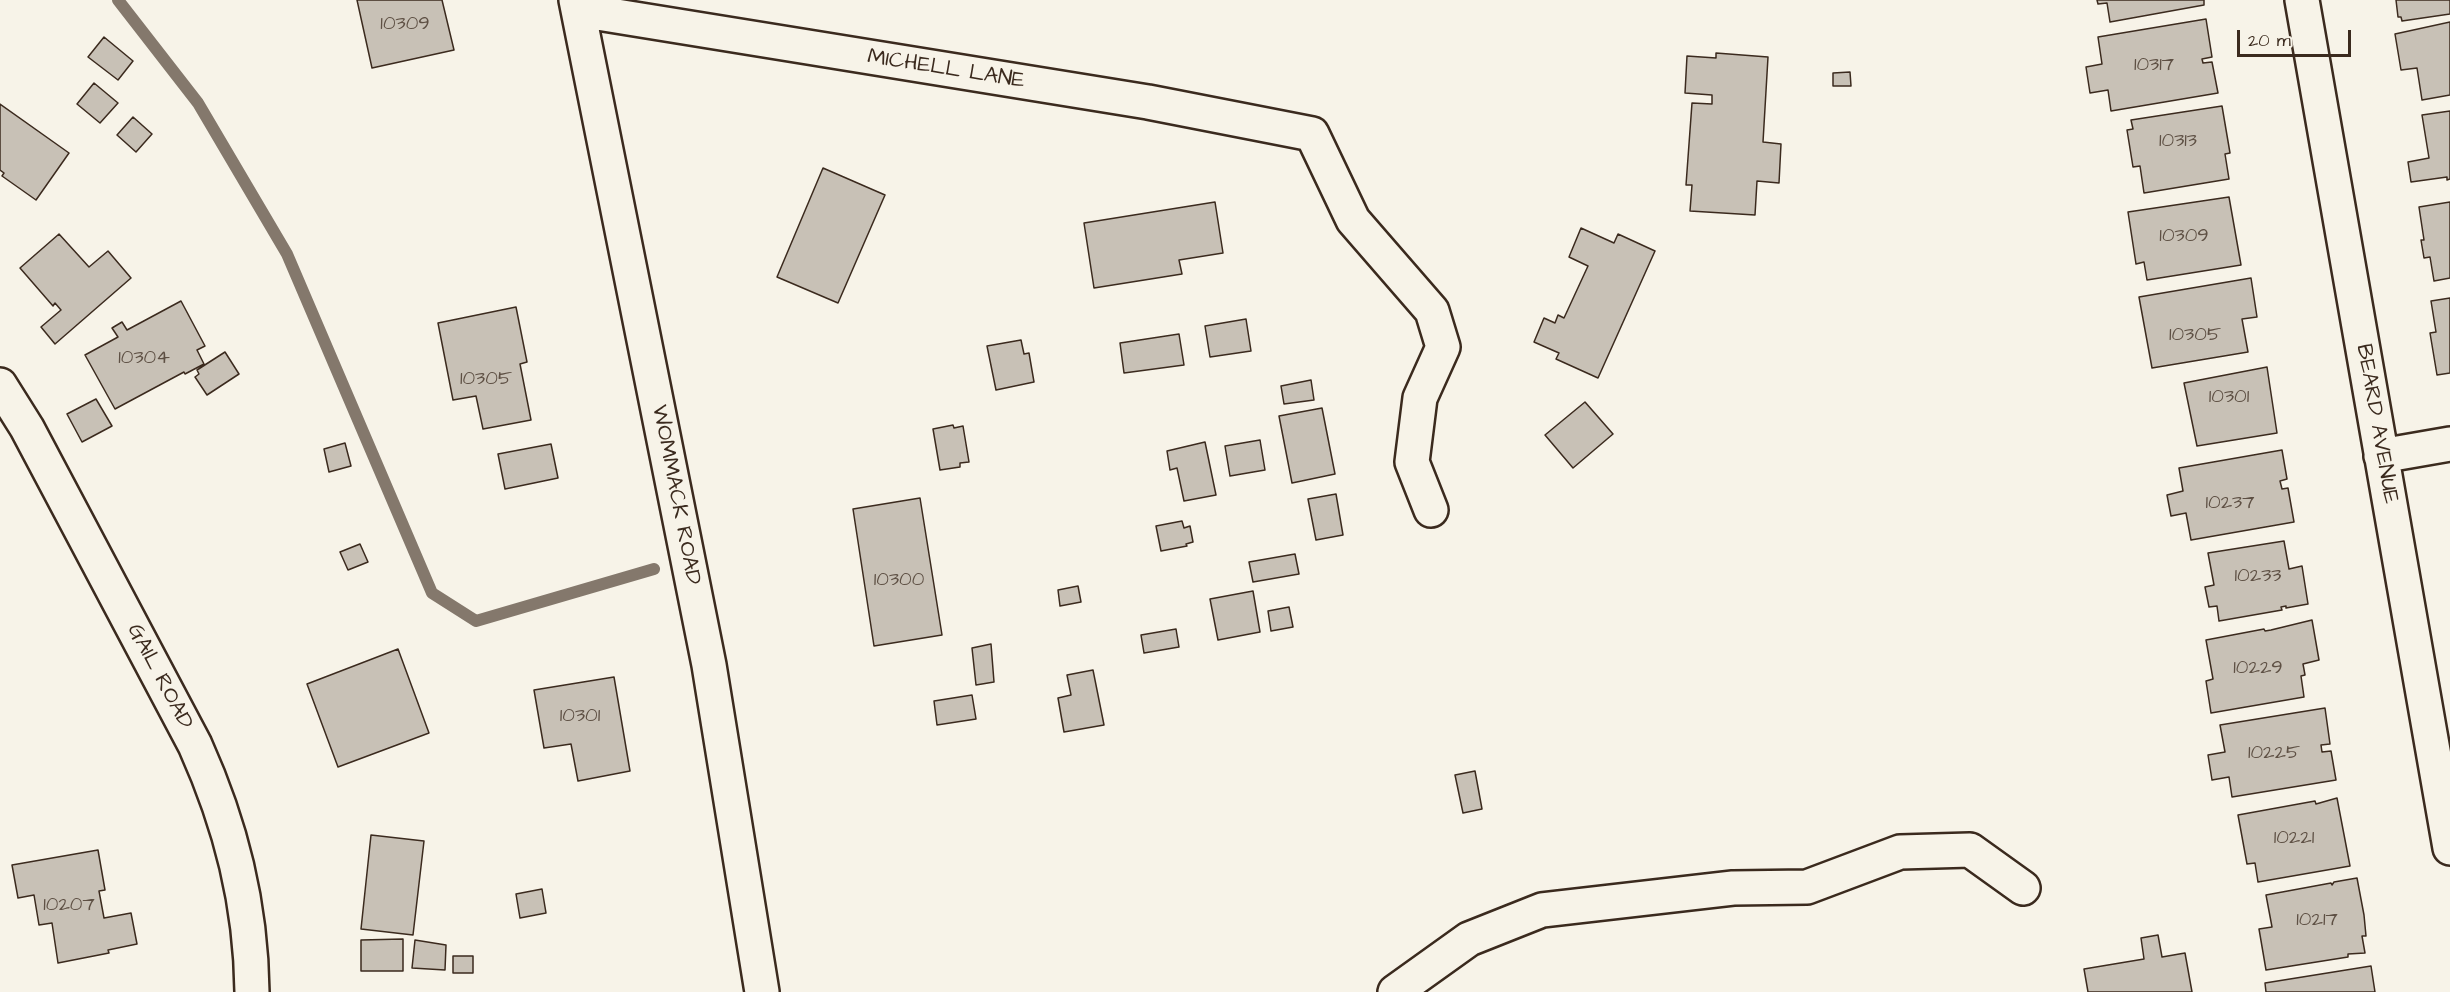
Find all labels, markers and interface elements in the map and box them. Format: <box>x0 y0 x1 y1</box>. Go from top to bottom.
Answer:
house number: 10309 <box>380 13 430 37</box>
scale bar <box>2240 18 2354 56</box>
text: 20 m <box>2248 28 2291 53</box>
street label: MICHELL LANE <box>865 45 1027 95</box>
house number: 10317 <box>2134 54 2174 78</box>
house number: 10313 <box>2159 130 2197 154</box>
house number: 10309 <box>2159 225 2209 249</box>
house number: 10305 <box>2169 324 2221 348</box>
street label: BEARD AVENUE <box>2349 342 2403 506</box>
house number: 10304 <box>118 347 170 371</box>
house number: 10305 <box>460 368 512 392</box>
house number: 10301 <box>2209 386 2249 410</box>
street label: WOMMACK ROAD <box>645 403 705 587</box>
house number: 10237 <box>2205 492 2255 516</box>
house number: 10233 <box>2235 565 2281 589</box>
house number: 10300 <box>874 569 924 593</box>
street label: GAIL ROAD <box>120 620 198 734</box>
house number: 10229 <box>2233 657 2283 681</box>
house number: 10301 <box>560 705 600 729</box>
house number: 10225 <box>2248 742 2300 766</box>
house number: 10221 <box>2274 827 2314 851</box>
house number: 10207 <box>43 894 95 918</box>
house number: 10217 <box>2296 909 2338 933</box>

